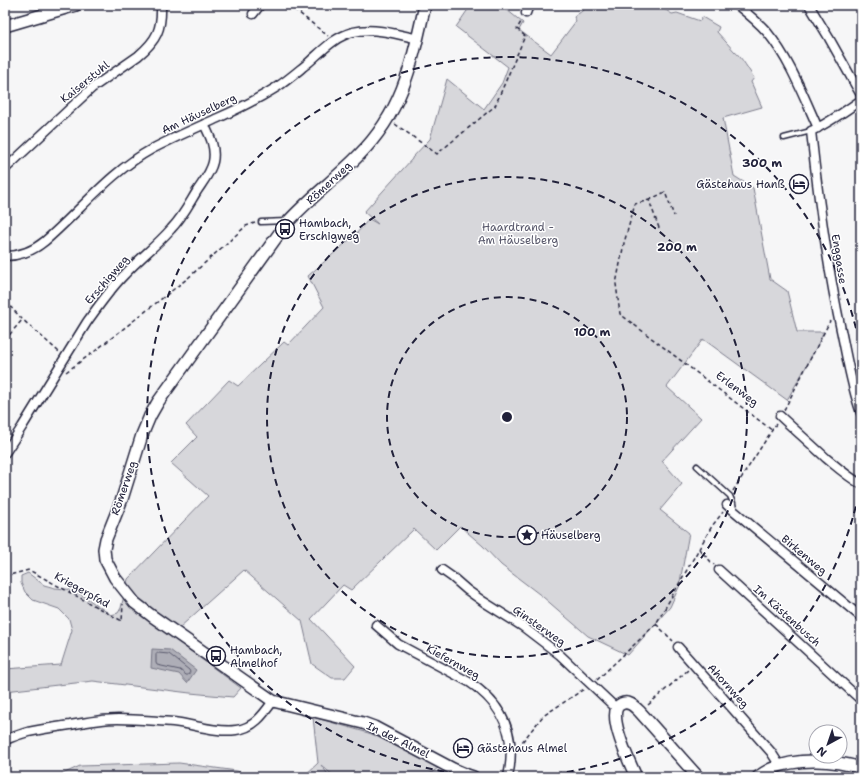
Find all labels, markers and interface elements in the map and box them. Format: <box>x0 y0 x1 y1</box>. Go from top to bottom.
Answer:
street label: Kaiserstuhl <box>57 57 113 106</box>
street label: Am Häuselberg <box>159 90 239 138</box>
text: 300 m <box>742 155 782 171</box>
street label: Römerweg <box>303 158 355 208</box>
hotel icon: Gästehaus Hanß <box>788 173 810 195</box>
place label: Gästehaus Hanß <box>696 177 785 192</box>
place label: Hambach, Erschigweg <box>299 216 360 244</box>
bus stop icon: Hambach, Erschigweg <box>274 218 296 240</box>
park label: Haardtrand - Am Häuselberg <box>478 220 559 248</box>
street label: Enggasse <box>828 233 850 285</box>
text: 200 m <box>657 239 697 255</box>
street label: Erschigweg <box>82 252 133 308</box>
text: 100 m <box>574 324 611 340</box>
street label: Erlenweg <box>713 368 762 410</box>
centre of rings <box>500 410 514 424</box>
street label: Römerweg <box>108 458 140 517</box>
place icon: Häuselberg <box>516 524 538 546</box>
place label: Häuselberg <box>541 528 601 543</box>
street label: Birkenweg <box>778 532 830 579</box>
street label: Kriegerpfad <box>51 569 113 611</box>
street label: Im Kästenbusch <box>750 582 824 650</box>
street label: Ginsterweg <box>510 602 569 650</box>
street label: Kiefernweg <box>423 641 483 683</box>
place label: Hambach, Almelhof <box>230 643 282 671</box>
bus stop icon: Hambach, Almelhof <box>205 645 227 667</box>
street label: Ahornweg <box>704 661 752 712</box>
street label: In der Almel <box>364 718 433 762</box>
north arrow <box>808 724 848 764</box>
hotel icon: Gästehaus Almel <box>452 737 474 759</box>
place label: Gästehaus Almel <box>477 741 568 756</box>
text: N <box>814 743 830 760</box>

